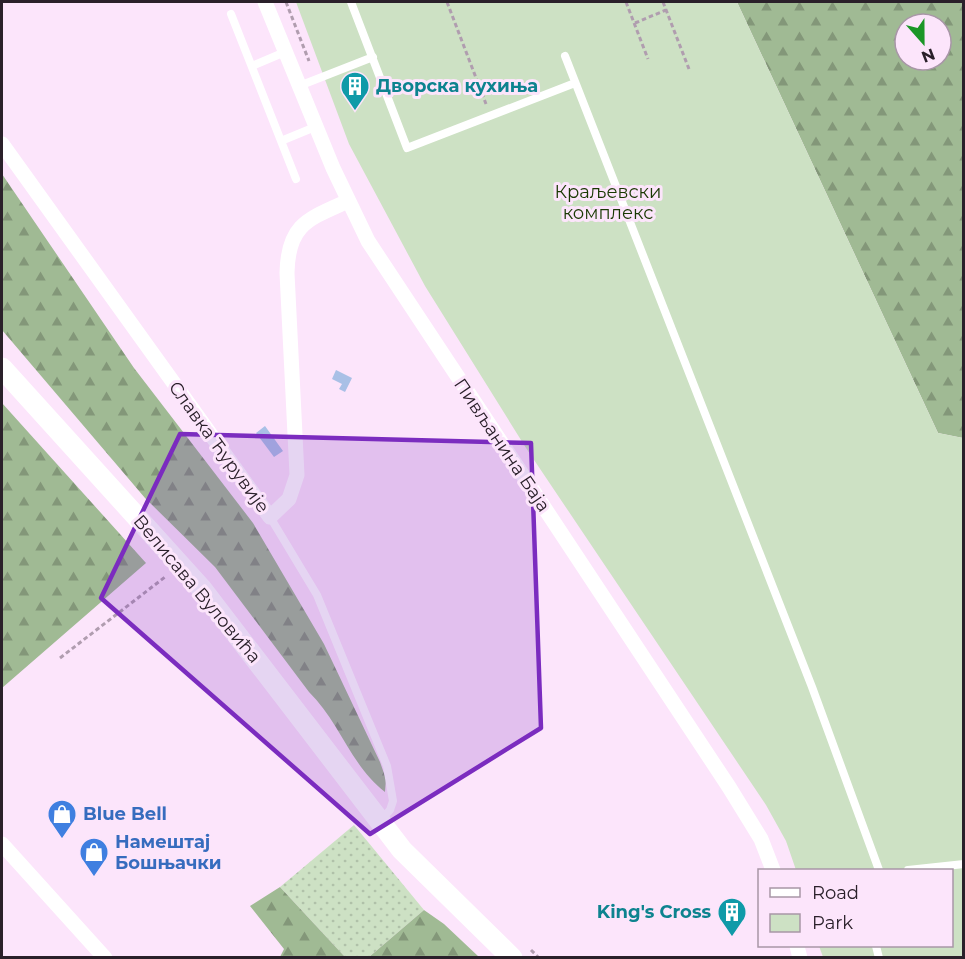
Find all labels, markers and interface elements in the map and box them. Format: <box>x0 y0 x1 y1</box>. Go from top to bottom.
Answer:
north arrow <box>893 12 953 72</box>
text: N <box>919 44 938 67</box>
building icon: Дворска кухиња <box>339 70 371 112</box>
place label: Дворска кухиња <box>376 75 538 97</box>
park label: Краљевски комплекс <box>555 181 661 224</box>
street label: Пивљанина Баја <box>449 374 555 516</box>
street label: Славка Ћурувије <box>164 377 274 517</box>
street label: Велисава Вуловића <box>129 510 265 668</box>
shop icon: Blue Bell <box>46 798 78 840</box>
place label: Blue Bell <box>83 803 167 825</box>
place label: Намештај Бошњачки <box>115 831 222 874</box>
shop icon: Намештај Бошњачки <box>78 836 110 878</box>
legend <box>758 869 953 947</box>
text: Road <box>812 882 859 904</box>
building icon: King's Cross <box>716 896 748 938</box>
place label: King's Cross <box>597 901 711 923</box>
text: Park <box>812 912 853 934</box>

